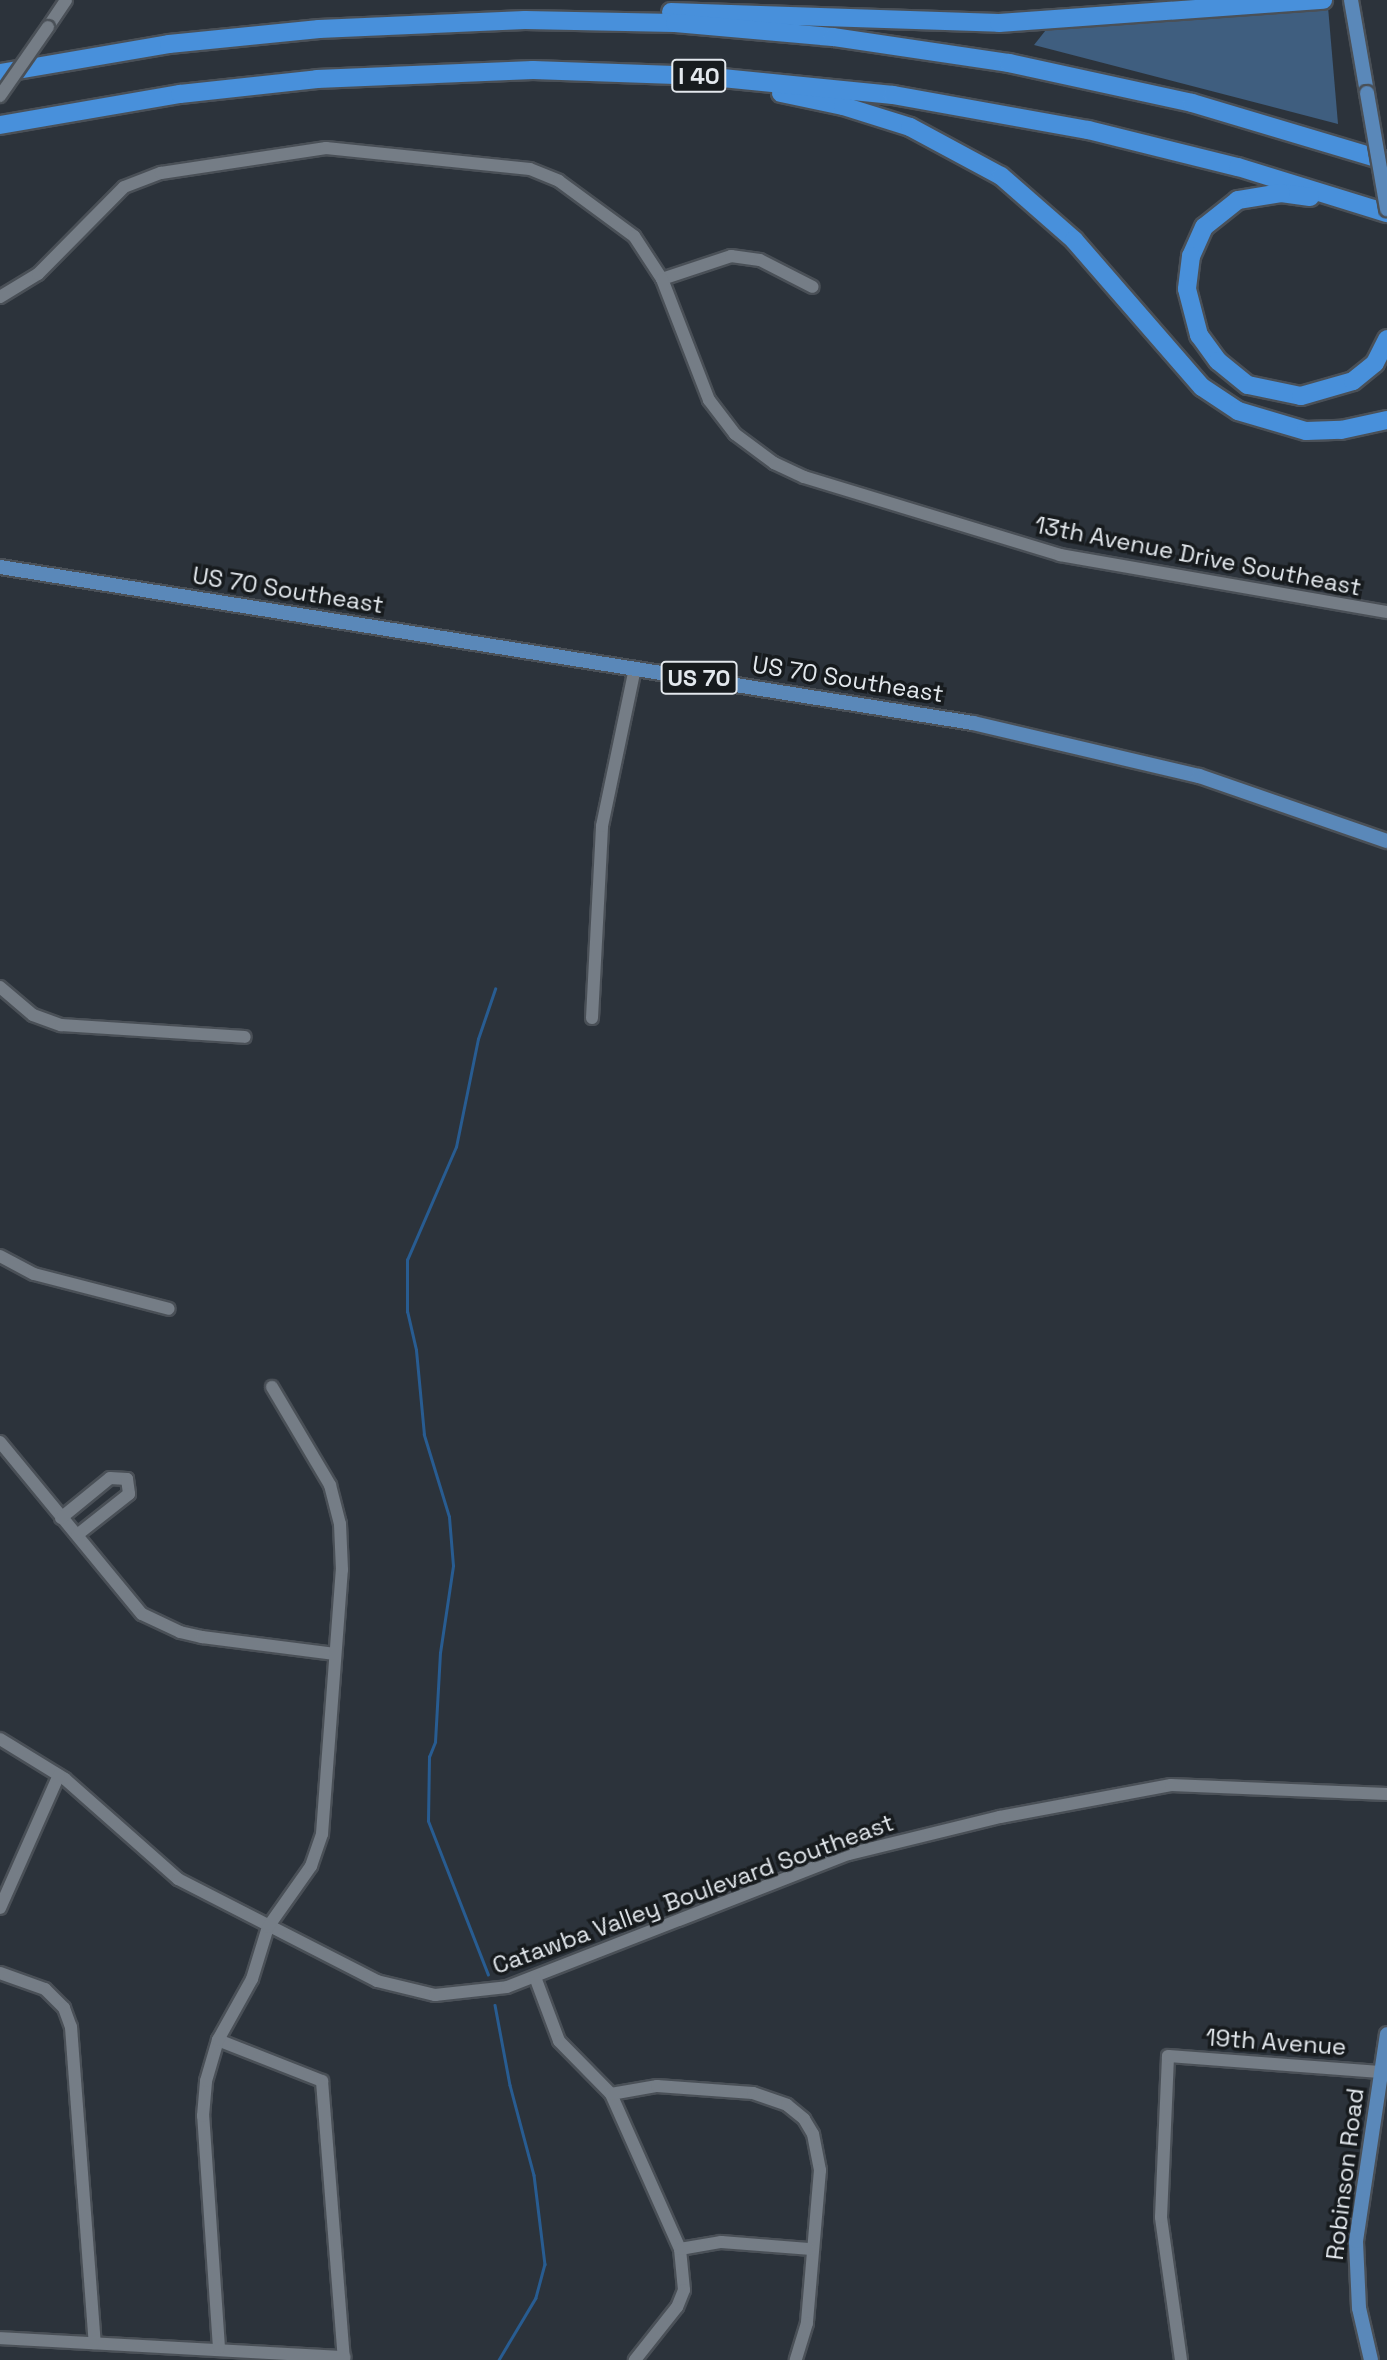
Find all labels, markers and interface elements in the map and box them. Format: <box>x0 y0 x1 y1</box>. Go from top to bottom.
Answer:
road number: I 40 <box>671 57 727 96</box>
street label: 13th Avenue Drive Southeast <box>1032 510 1364 602</box>
street label: US 70 Southeast <box>190 561 386 619</box>
street label: US 70 Southeast <box>750 650 946 708</box>
road number: US 70 <box>660 658 738 698</box>
street label: Catawba Valley Boulevard Southeast <box>488 1808 898 1980</box>
street label: 19th Avenue <box>1204 2023 1348 2061</box>
street label: Robinson Road <box>1320 2086 1370 2262</box>

